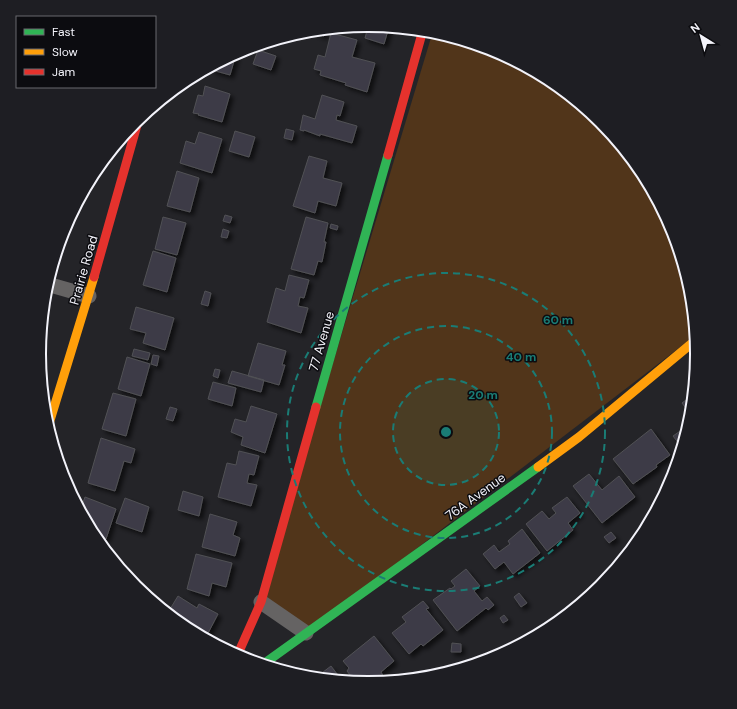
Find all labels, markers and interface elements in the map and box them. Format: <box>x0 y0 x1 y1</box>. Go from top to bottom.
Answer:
legend <box>16 16 156 88</box>
north arrow <box>681 16 721 56</box>
text: N <box>688 20 702 36</box>
text: Fast <box>52 24 75 40</box>
text: Slow <box>52 44 78 60</box>
text: Jam <box>52 64 75 80</box>
street label: Prairie Road <box>65 233 102 307</box>
street label: 77 Avenue <box>305 309 338 373</box>
text: 60 m <box>543 312 573 328</box>
text: 40 m <box>506 349 536 365</box>
text: 20 m <box>468 387 498 403</box>
centre of rings <box>439 425 453 439</box>
street label: 76A Avenue <box>442 469 509 524</box>

